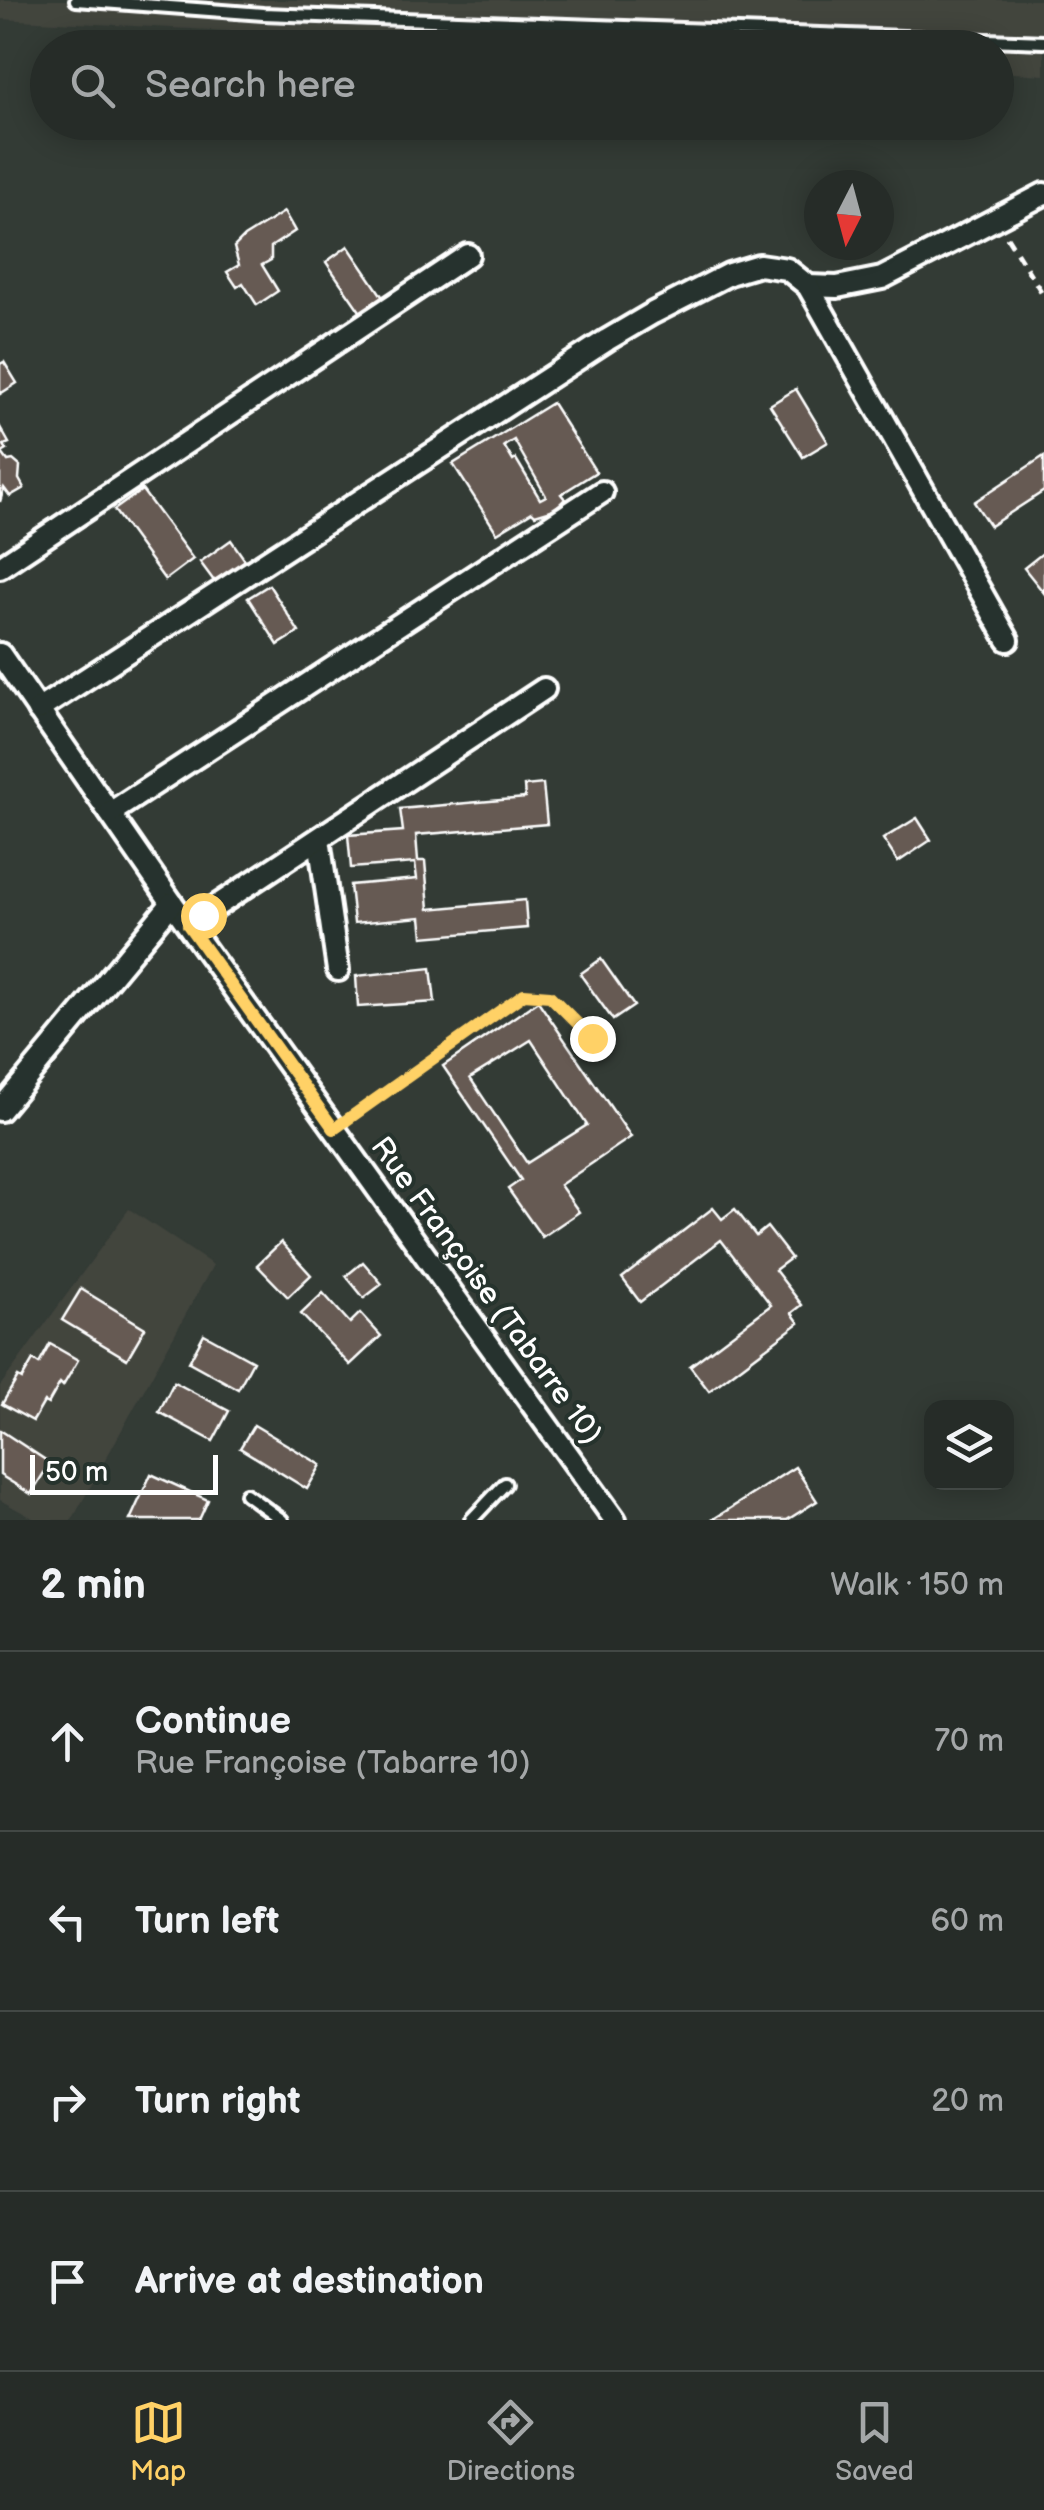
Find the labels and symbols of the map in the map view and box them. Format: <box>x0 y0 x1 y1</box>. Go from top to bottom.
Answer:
north arrow <box>804 170 894 260</box>
route start <box>181 893 227 939</box>
route end <box>570 1016 616 1062</box>
street label: Rue Françoise (Tabarre 10) <box>363 1130 610 1451</box>
scale bar <box>30 1450 218 1494</box>

